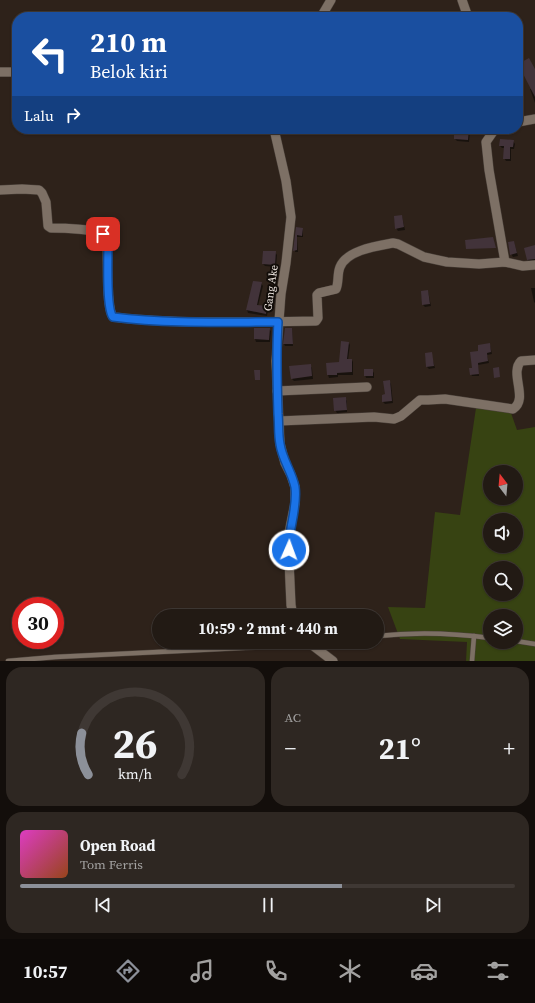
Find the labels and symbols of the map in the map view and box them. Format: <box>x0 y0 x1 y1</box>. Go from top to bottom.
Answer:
pin <box>86 217 120 251</box>
street label: Gang Ake <box>260 263 282 312</box>
north arrow <box>483 465 523 505</box>
position arrow <box>268 529 310 571</box>
speed limit sign: 30 <box>12 597 64 649</box>

